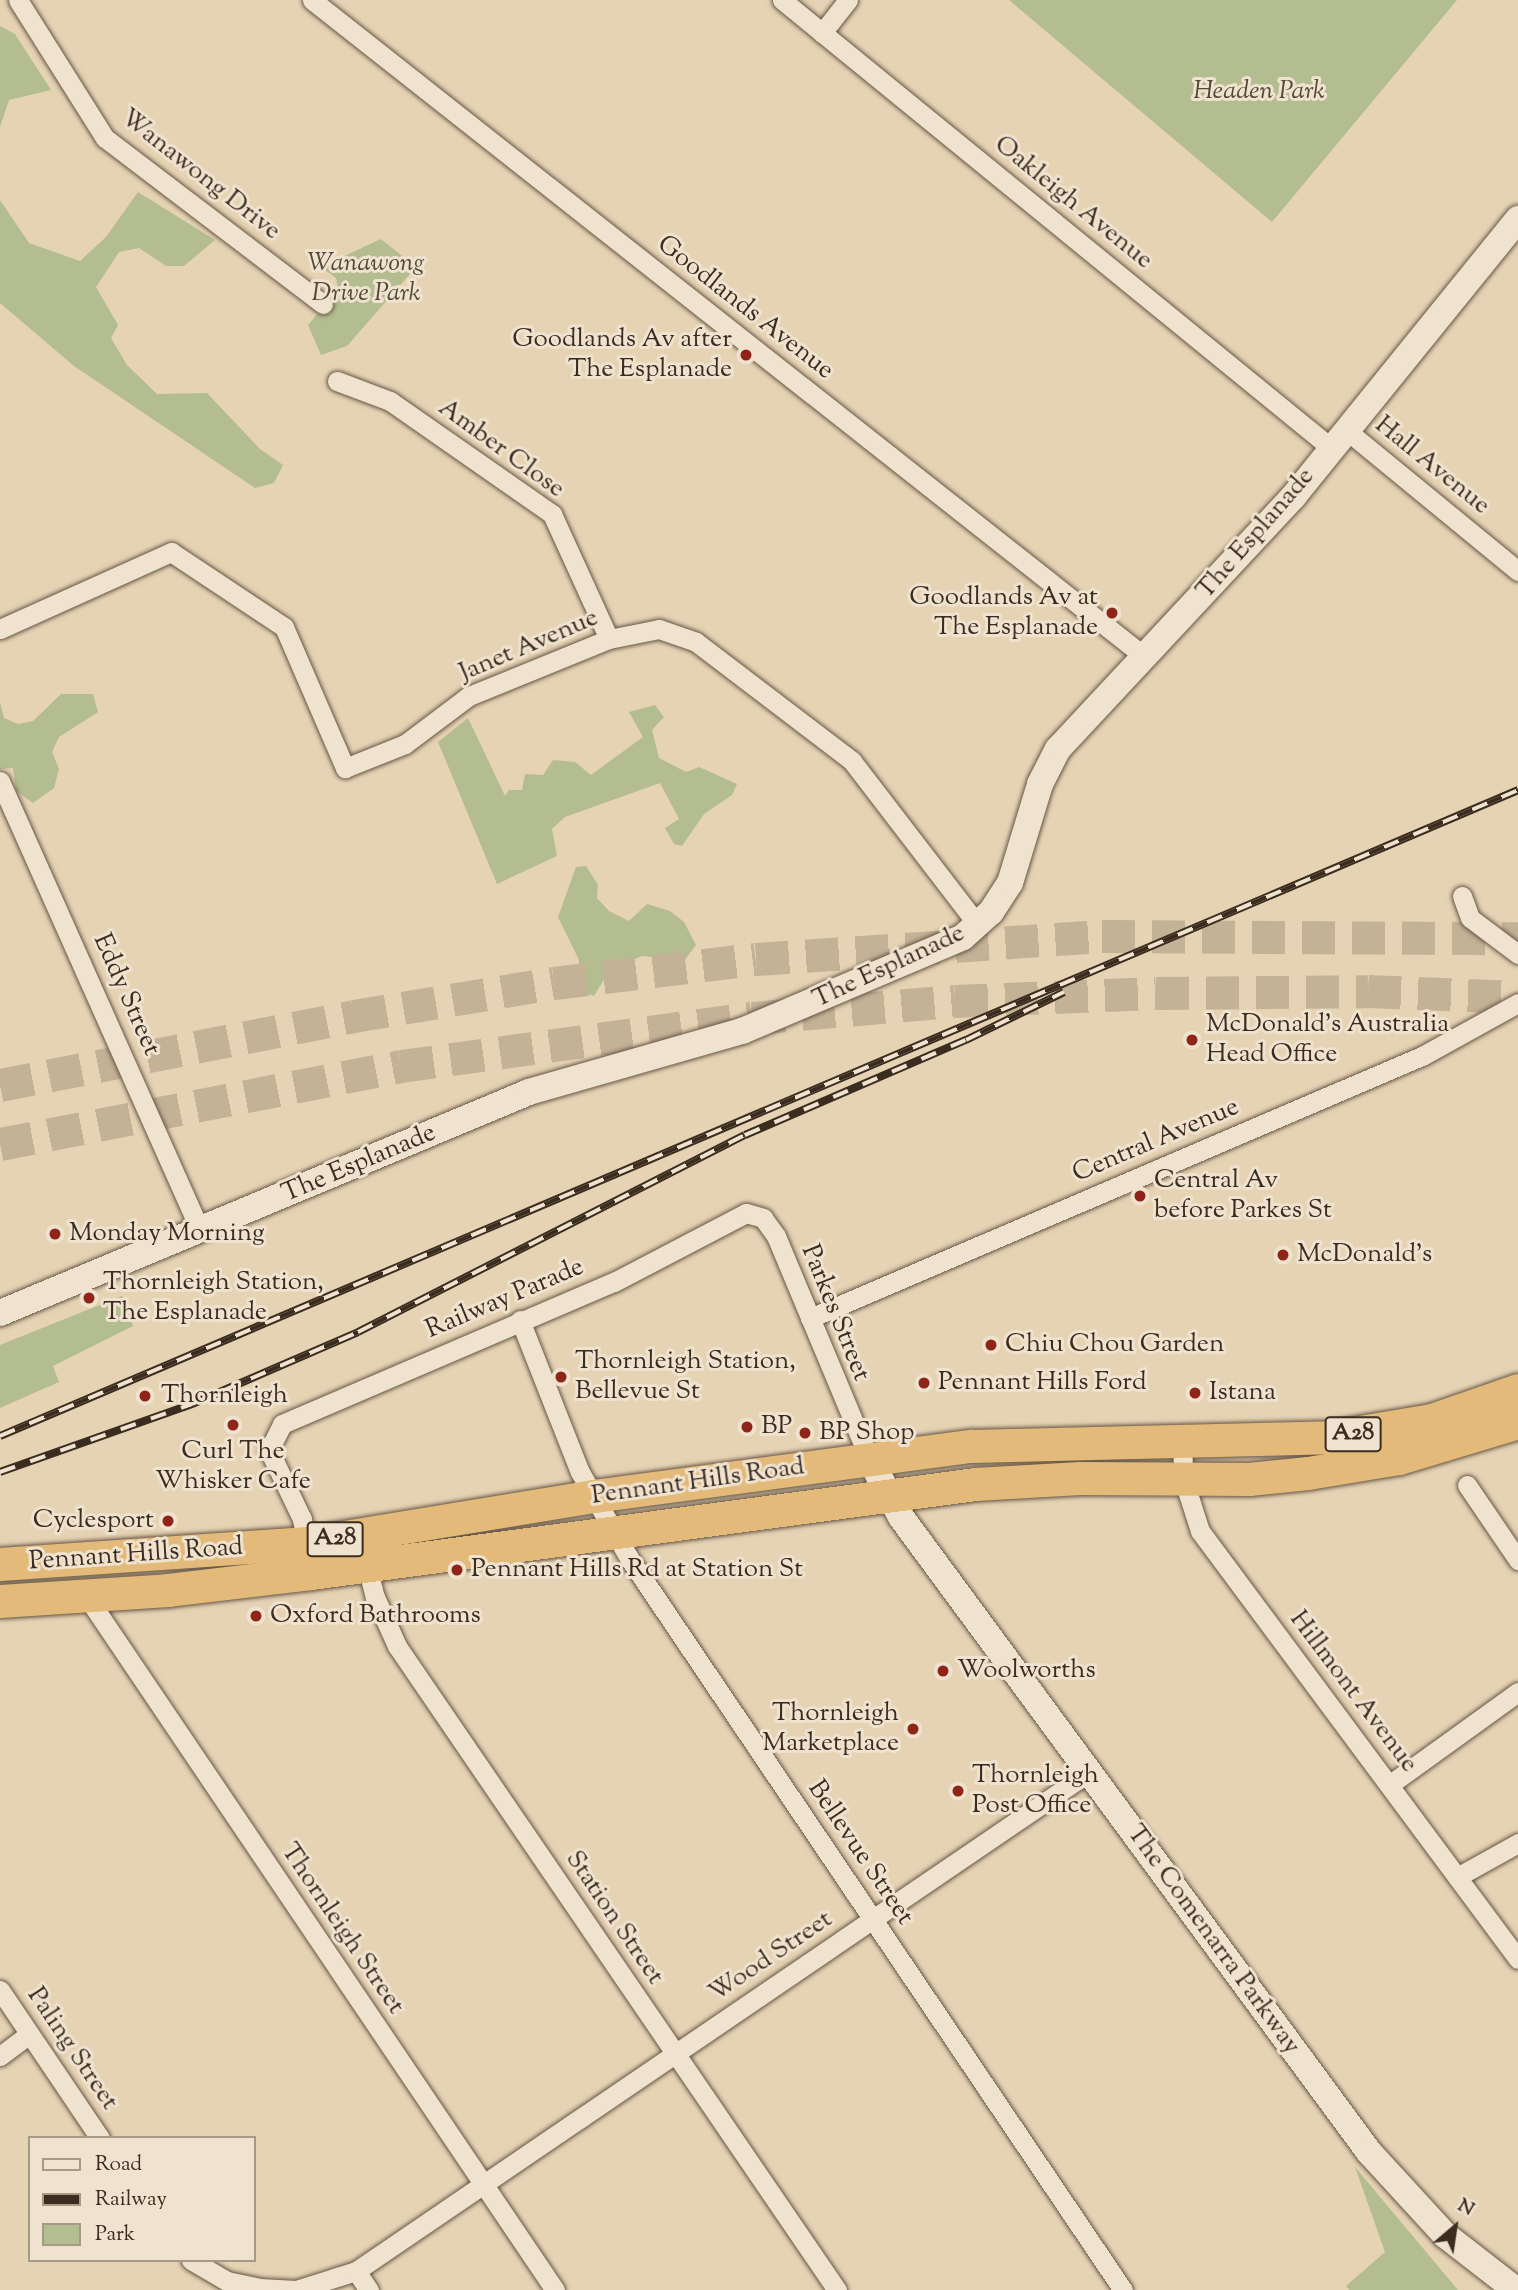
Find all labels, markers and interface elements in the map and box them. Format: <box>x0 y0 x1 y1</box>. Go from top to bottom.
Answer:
park label: Headen Park <box>1193 76 1325 108</box>
street label: Wanawong Drive <box>114 103 286 247</box>
street label: Oakleigh Avenue <box>987 130 1159 276</box>
street label: Goodlands Avenue <box>650 229 840 387</box>
park label: Wanawong Drive Park <box>307 248 425 310</box>
place label: Goodlands Av after The Esplanade <box>512 324 732 386</box>
marker: Goodlands Av after The Esplanade <box>738 347 754 363</box>
street label: Amber Close <box>432 393 570 505</box>
street label: Hall Avenue <box>1368 410 1496 522</box>
street label: The Esplanade <box>1190 462 1322 606</box>
place label: Goodlands Av at The Esplanade <box>909 582 1098 644</box>
street label: Janet Avenue <box>455 603 603 689</box>
marker: Goodlands Av at The Esplanade <box>1104 605 1120 621</box>
street label: The Esplanade <box>808 918 970 1016</box>
street label: Eddy Street <box>85 929 167 1061</box>
place label: McDonald's Australia Head Office <box>1206 1009 1449 1070</box>
marker: McDonald's Australia Head Office <box>1184 1032 1200 1048</box>
street label: Central Avenue <box>1068 1092 1244 1190</box>
street label: The Esplanade <box>277 1118 441 1210</box>
place label: Central Av before Parkes St <box>1154 1165 1332 1226</box>
marker: Central Av before Parkes St <box>1132 1188 1148 1204</box>
place label: Monday Morning <box>69 1218 265 1250</box>
marker: Monday Morning <box>47 1226 63 1242</box>
place label: McDonald's <box>1297 1239 1432 1271</box>
street label: Parkes Street <box>794 1240 876 1386</box>
marker: McDonald's <box>1275 1247 1291 1263</box>
street label: Railway Parade <box>421 1252 589 1346</box>
place label: Thornleigh Station, The Esplanade <box>103 1267 324 1328</box>
marker: Thornleigh Station, The Esplanade <box>81 1290 97 1306</box>
place label: Chiu Chou Garden <box>1005 1329 1224 1361</box>
marker: Chiu Chou Garden <box>983 1337 999 1353</box>
place label: Thornleigh Station, Bellevue St <box>575 1346 796 1408</box>
place label: Pennant Hills Ford <box>938 1367 1147 1399</box>
marker: Thornleigh Station, Bellevue St <box>553 1369 569 1385</box>
marker: Pennant Hills Ford <box>916 1375 932 1391</box>
place label: Istana <box>1209 1377 1276 1409</box>
place label: Thornleigh <box>161 1380 288 1412</box>
marker: Istana <box>1187 1385 1203 1401</box>
marker: Thornleigh <box>135 1386 155 1406</box>
place label: BP <box>761 1411 792 1443</box>
road number: A28 <box>1323 1414 1383 1454</box>
marker: Curl The Whisker Cafe <box>225 1417 241 1433</box>
place label: BP Shop <box>819 1417 914 1449</box>
marker: BP <box>739 1419 755 1435</box>
marker: BP Shop <box>797 1425 813 1441</box>
place label: Curl The Whisker Cafe <box>155 1436 311 1498</box>
street label: Pennant Hills Road <box>590 1452 806 1512</box>
place label: Cyclesport <box>33 1505 154 1537</box>
marker: Cyclesport <box>160 1513 176 1529</box>
road number: A28 <box>305 1518 365 1560</box>
street label: Pennant Hills Road <box>28 1532 244 1578</box>
place label: Pennant Hills Rd at Station St <box>471 1554 803 1586</box>
marker: Pennant Hills Rd at Station St <box>449 1562 465 1578</box>
place label: Oxford Bathrooms <box>270 1600 481 1632</box>
street label: Hillmont Avenue <box>1282 1605 1424 1779</box>
marker: Oxford Bathrooms <box>248 1608 264 1624</box>
place label: Woolworths <box>957 1655 1096 1687</box>
marker: Woolworths <box>935 1663 951 1679</box>
place label: Thornleigh Marketplace <box>762 1698 899 1760</box>
marker: Thornleigh Marketplace <box>905 1721 921 1737</box>
place label: Thornleigh Post Office <box>972 1760 1099 1822</box>
street label: Bellevue Street <box>800 1775 920 1931</box>
marker: Thornleigh Post Office <box>950 1783 966 1799</box>
street label: The Comenarra Parkway <box>1119 1819 1307 2061</box>
street label: Thornleigh Street <box>273 1838 411 2020</box>
street label: Station Street <box>558 1845 670 1991</box>
street label: Wood Street <box>703 1904 839 2010</box>
street label: Paling Street <box>20 1982 124 2116</box>
legend <box>28 2136 256 2262</box>
text: Road <box>95 2150 142 2180</box>
text: Railway <box>95 2185 167 2215</box>
north arrow <box>1420 2192 1490 2262</box>
text: N <box>1452 2193 1479 2224</box>
text: Park <box>95 2220 135 2250</box>

